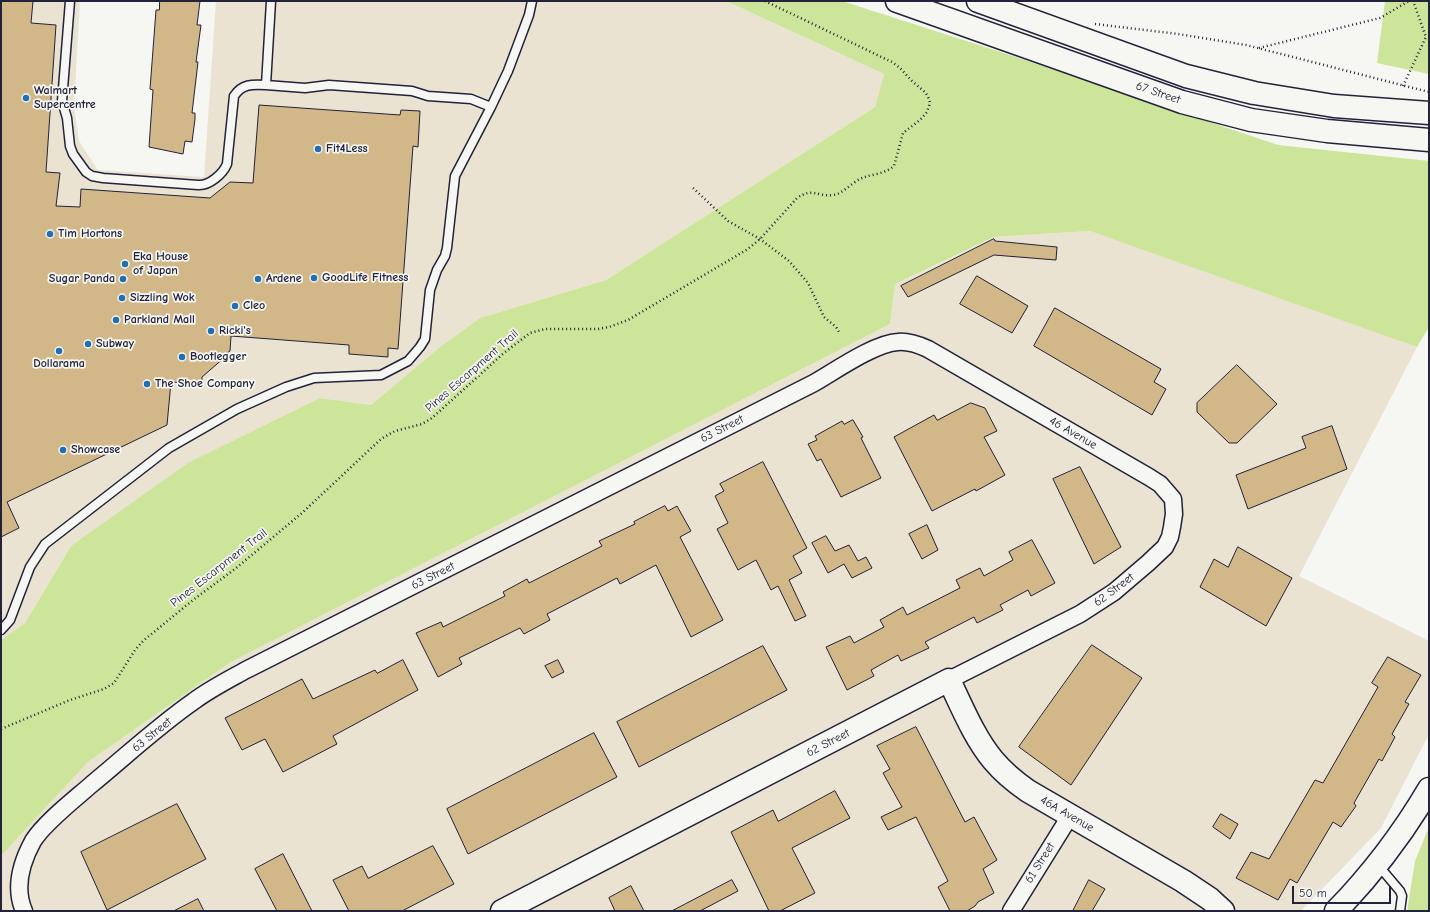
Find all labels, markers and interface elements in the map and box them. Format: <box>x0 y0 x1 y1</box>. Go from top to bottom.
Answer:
street label: 67 Street <box>1134 79 1182 107</box>
place label: Walmart Supercentre <box>34 84 96 112</box>
marker: Walmart Supercentre <box>21 93 31 103</box>
place label: Fit4Less <box>326 142 368 156</box>
marker: Fit4Less <box>313 144 323 154</box>
place label: Tim Hortons <box>58 227 122 241</box>
marker: Tim Hortons <box>45 229 55 239</box>
place label: Eka House of Japan <box>133 250 188 278</box>
marker: Eka House of Japan <box>120 259 130 269</box>
place label: GoodLife Fitness <box>322 271 408 285</box>
place label: Sugar Panda <box>49 272 115 286</box>
place label: Ardene <box>266 272 302 286</box>
marker: GoodLife Fitness <box>309 273 319 283</box>
marker: Sugar Panda <box>118 274 128 284</box>
marker: Ardene <box>253 274 263 284</box>
place label: Sizzling Wok <box>130 291 195 305</box>
marker: Sizzling Wok <box>117 293 127 303</box>
place label: Cleo <box>243 299 265 313</box>
marker: Cleo <box>230 301 240 311</box>
place label: Parkland Mall <box>124 313 195 327</box>
marker: Parkland Mall <box>111 315 121 325</box>
place label: Ricki's <box>219 324 251 338</box>
marker: Ricki's <box>206 326 216 336</box>
street label: Pines Escarpment Trail <box>422 327 522 415</box>
place label: Subway <box>96 337 134 351</box>
marker: Subway <box>83 339 93 349</box>
marker: Dollarama <box>54 346 64 356</box>
place label: Bootlegger <box>190 350 246 364</box>
marker: Bootlegger <box>177 352 187 362</box>
place label: Dollarama <box>33 357 85 371</box>
place label: The Shoe Company <box>155 377 254 391</box>
marker: The Shoe Company <box>142 379 152 389</box>
street label: 63 Street <box>698 412 746 446</box>
street label: 46 Avenue <box>1047 414 1099 452</box>
place label: Showcase <box>71 443 120 457</box>
marker: Showcase <box>58 445 68 455</box>
street label: Pines Escarpment Trail <box>168 526 270 610</box>
street label: 63 Street <box>409 559 457 593</box>
street label: 62 Street <box>1091 570 1137 610</box>
street label: 63 Street <box>129 715 175 755</box>
street label: 62 Street <box>804 726 852 760</box>
street label: 46A Avenue <box>1037 793 1097 835</box>
street label: 61 Street <box>1022 840 1058 886</box>
scale bar <box>1294 878 1393 904</box>
text: 50 m <box>1299 886 1327 900</box>

